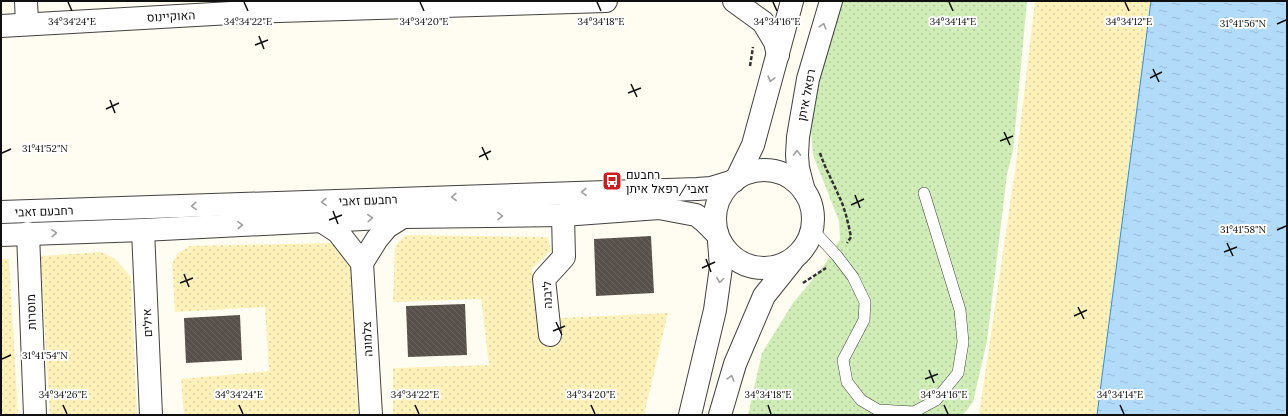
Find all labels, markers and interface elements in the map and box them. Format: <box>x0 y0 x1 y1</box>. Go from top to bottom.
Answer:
street label: האוקיינוס <box>146 7 196 25</box>
text: 34°34'24"E <box>48 15 96 28</box>
text: 34°34'22"E <box>224 15 272 28</box>
text: 34°34'20"E <box>399 15 449 28</box>
text: 34°34'18"E <box>578 15 624 28</box>
text: 34°34'16"E <box>754 15 800 28</box>
text: 34°34'14"E <box>930 15 976 28</box>
text: 34°34'12"E <box>1106 15 1152 28</box>
text: 31°41'56"N <box>1220 17 1267 30</box>
one-way arrow <box>818 23 827 30</box>
street label: רפאל איתן <box>794 68 818 122</box>
one-way arrow <box>767 76 776 83</box>
text: 31°41'52"N <box>22 142 68 155</box>
one-way arrow <box>793 150 802 156</box>
place label: רחבעם זאבי/רפאל איתן <box>626 167 709 197</box>
bus stop icon: רחבעם זאבי/רפאל איתן <box>601 170 623 192</box>
one-way arrow <box>581 188 587 197</box>
street label: רחבעם זאבי <box>338 191 398 209</box>
one-way arrow <box>451 193 457 201</box>
one-way arrow <box>321 197 327 206</box>
street label: רחבעם זאבי <box>14 202 74 220</box>
one-way arrow <box>191 202 197 210</box>
one-way arrow <box>497 212 503 220</box>
one-way arrow <box>367 214 373 223</box>
one-way arrow <box>237 221 243 229</box>
text: 31°41'58"N <box>1220 223 1266 236</box>
one-way arrow <box>51 228 57 237</box>
one-way arrow <box>716 277 725 283</box>
street label: ליבנה <box>539 281 555 309</box>
street label: מוסרות <box>23 294 39 330</box>
street label: אילים <box>139 308 155 338</box>
street label: צלמונה <box>359 321 375 357</box>
text: 31°41'54"N <box>22 349 68 362</box>
one-way arrow <box>726 374 735 381</box>
text: 34°34'26"E <box>39 388 87 401</box>
text: 34°34'24"E <box>215 388 263 401</box>
text: 34°34'22"E <box>391 388 439 401</box>
text: 34°34'20"E <box>566 388 616 401</box>
text: 34°34'18"E <box>745 388 791 401</box>
text: 34°34'16"E <box>921 388 967 401</box>
text: 34°34'14"E <box>1097 388 1143 401</box>

